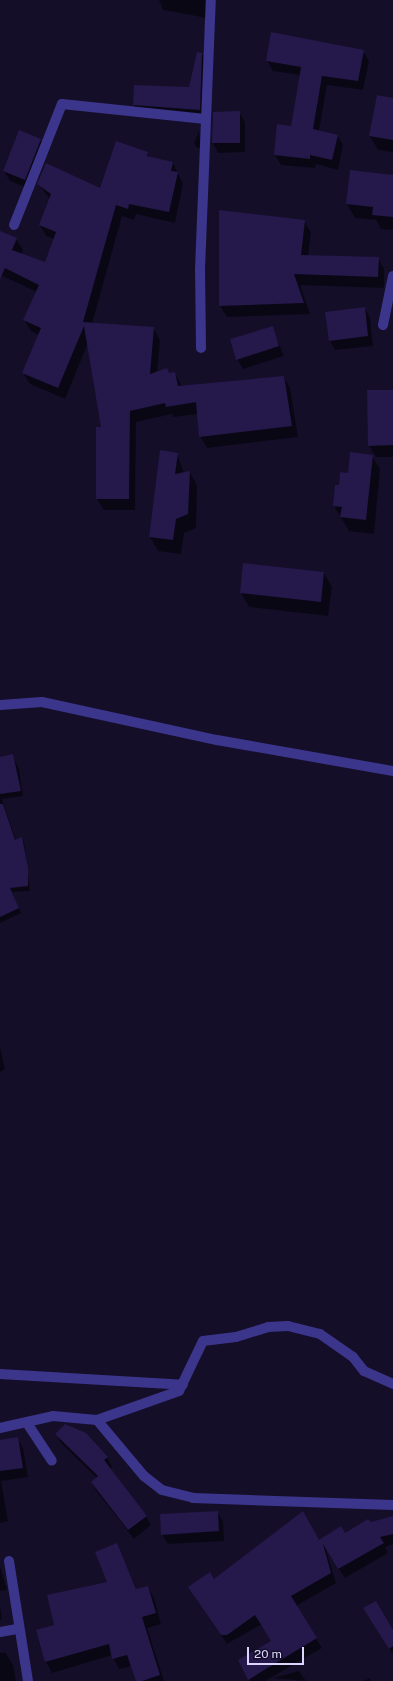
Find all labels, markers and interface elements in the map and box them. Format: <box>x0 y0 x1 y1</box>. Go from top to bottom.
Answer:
scale bar <box>249 1639 306 1665</box>
text: 20 m <box>254 1647 282 1661</box>

